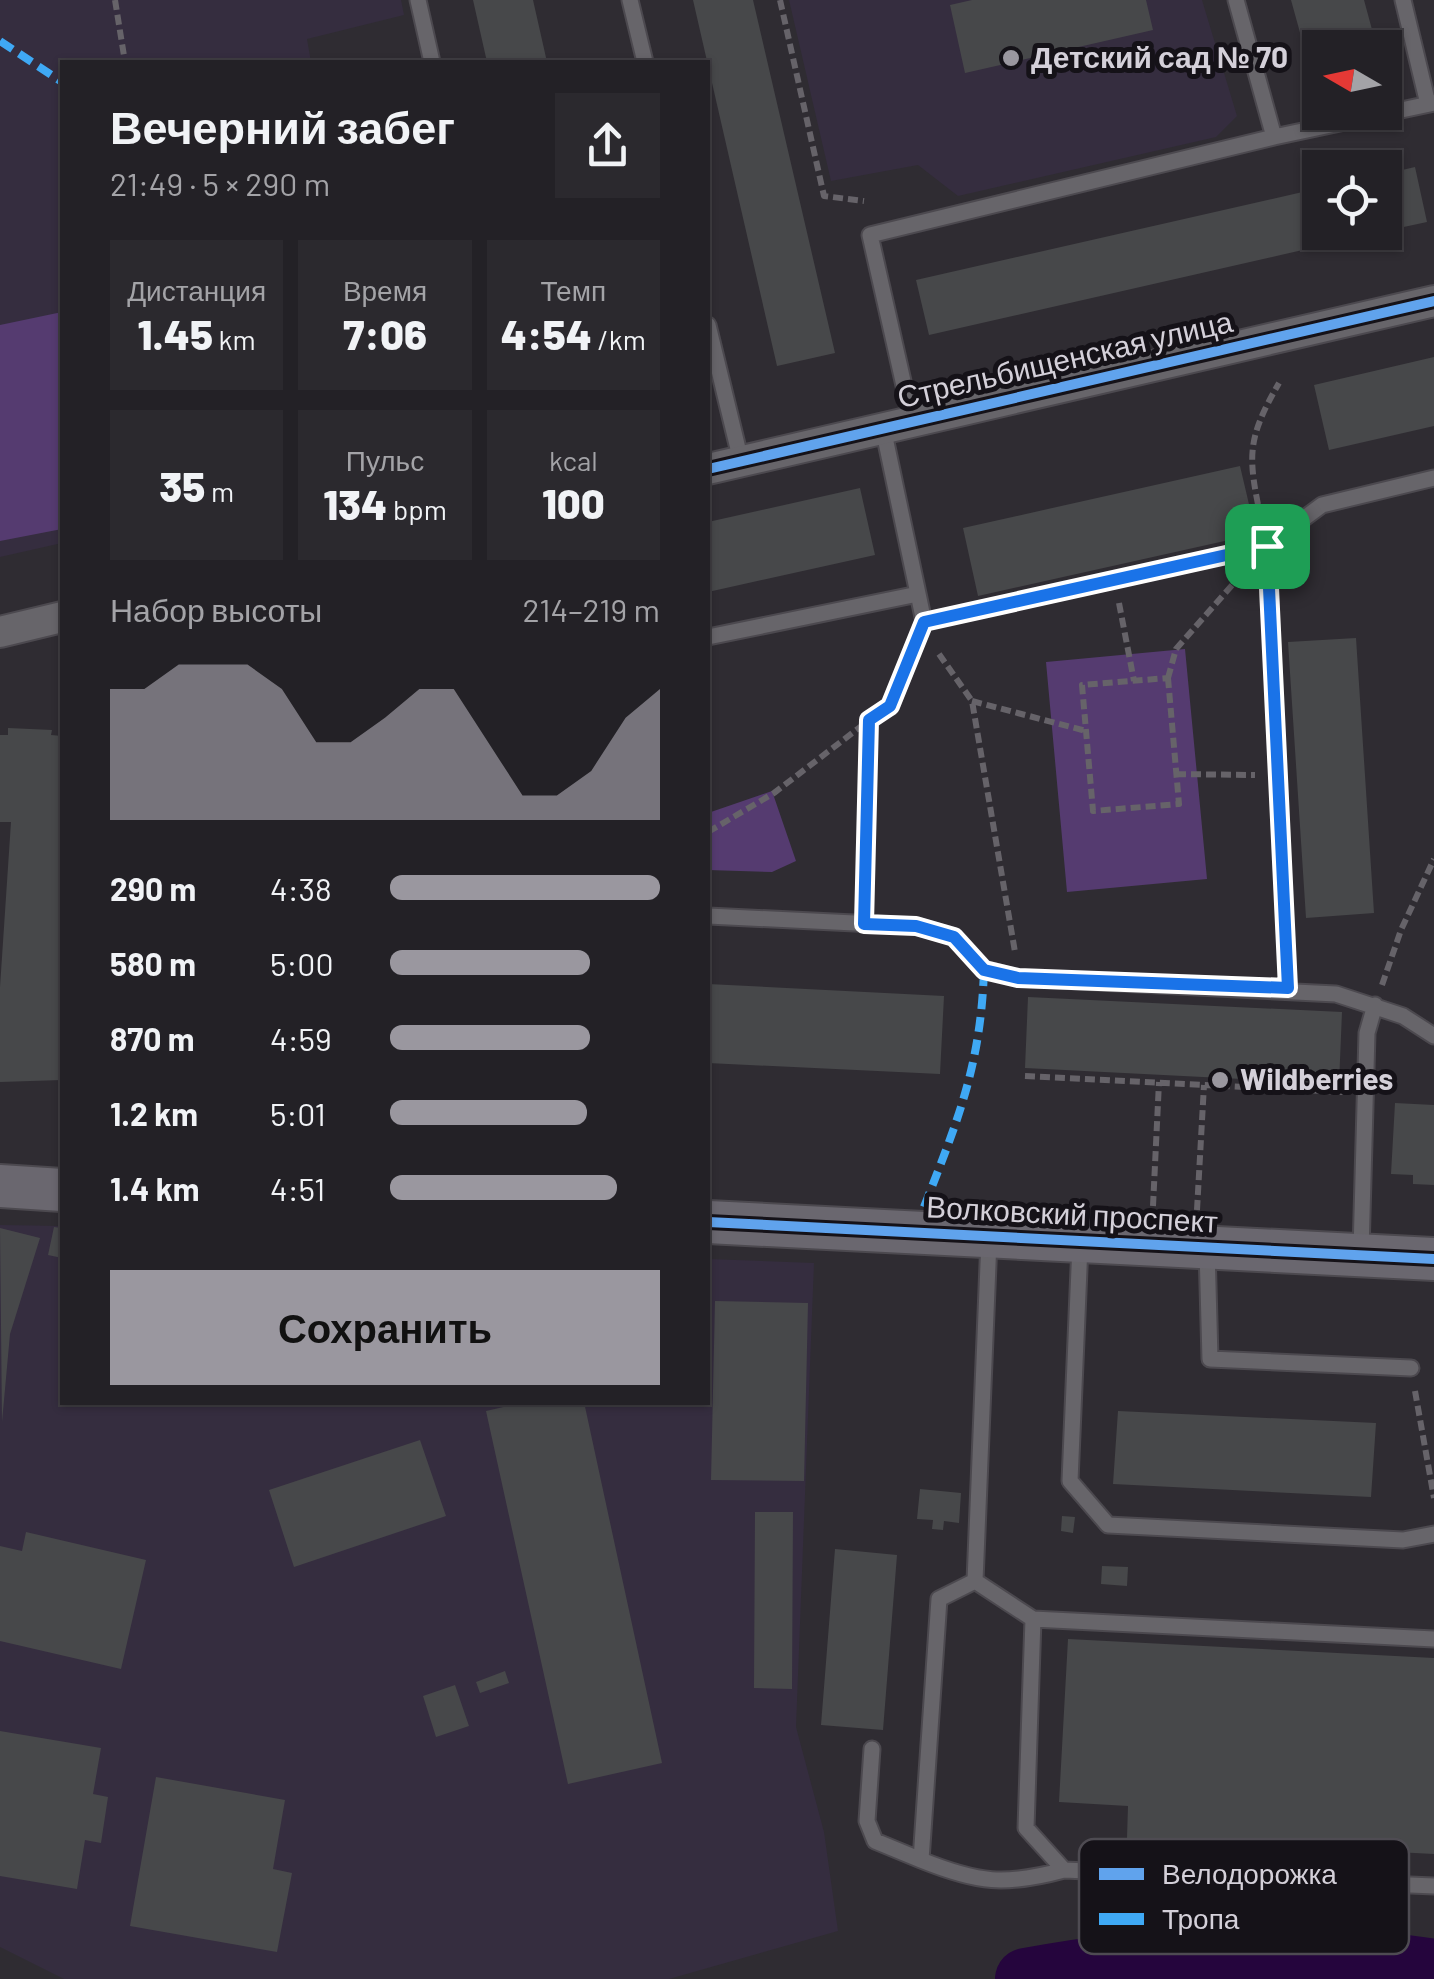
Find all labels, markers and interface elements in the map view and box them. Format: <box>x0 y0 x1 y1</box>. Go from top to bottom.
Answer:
north arrow <box>1302 30 1402 130</box>
map controls <box>1302 30 1402 250</box>
place label: Детский сад № 70 <box>1031 38 1288 74</box>
marker: Детский сад № 70 <box>1000 47 1022 69</box>
button: share <box>555 93 660 198</box>
text: Вечерний забег <box>110 99 455 153</box>
button: locate <box>1302 150 1402 250</box>
text: 21:49 · 5 × 290 m <box>110 164 330 202</box>
text: Дистанция <box>127 273 266 307</box>
text: Время <box>343 273 427 307</box>
text: Темп <box>541 273 606 307</box>
street label: Стрельбищенская улица <box>894 302 1236 414</box>
text: 1.45 <box>138 308 213 358</box>
text: 7:06 <box>343 308 427 358</box>
text: 4:54 <box>501 308 592 358</box>
text: km <box>213 322 256 356</box>
text: /km <box>592 322 646 356</box>
text: Пульс <box>346 443 424 477</box>
text: kcal <box>549 443 598 477</box>
text: 35 <box>159 460 205 510</box>
text: m <box>205 474 234 508</box>
text: 100 <box>542 477 605 527</box>
text: 134 <box>323 478 387 528</box>
text: bpm <box>387 492 447 526</box>
pin <box>1225 504 1310 589</box>
icon: arrive <box>1240 519 1295 574</box>
text: Набор высоты <box>110 590 322 628</box>
text: 214–219 m <box>523 590 660 628</box>
text: 290 m <box>110 869 196 907</box>
text: 4:38 <box>270 869 332 907</box>
text: 580 m <box>110 944 196 982</box>
text: 5:00 <box>270 944 333 982</box>
text: 870 m <box>110 1019 195 1057</box>
text: 4:59 <box>270 1019 332 1057</box>
place label: Wildberries <box>1240 1060 1393 1096</box>
marker: Wildberries <box>1209 1069 1231 1091</box>
text: 1.2 km <box>110 1094 198 1132</box>
text: 5:01 <box>270 1094 326 1132</box>
text: 1.4 km <box>110 1169 200 1207</box>
text: 4:51 <box>270 1169 325 1207</box>
street label: Волковский проспект <box>926 1187 1219 1239</box>
button: Сохранить <box>110 1270 660 1385</box>
legend <box>1079 1839 1409 1954</box>
text: Велодорожка <box>1162 1856 1337 1890</box>
text: Тропа <box>1162 1901 1240 1935</box>

